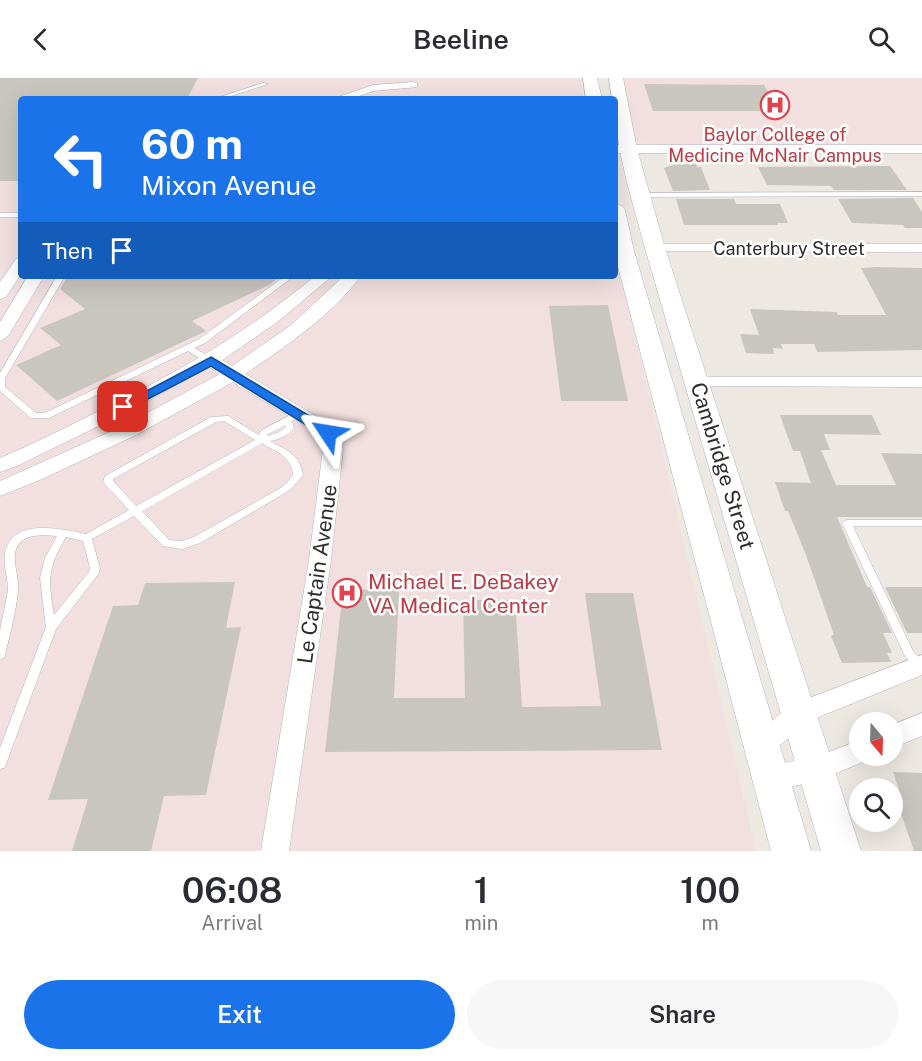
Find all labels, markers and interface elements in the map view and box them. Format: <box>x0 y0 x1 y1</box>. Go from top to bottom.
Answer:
icon: back <box>24 23 57 56</box>
text: Beeline <box>413 23 509 55</box>
icon: search <box>865 23 898 56</box>
hospital icon: Baylor College of Medicine McNair Campus <box>759 89 791 121</box>
text: 60 m <box>141 119 243 168</box>
icon: left <box>42 120 120 198</box>
place label: Baylor College of Medicine McNair Campus <box>668 124 882 166</box>
text: Mixon Avenue <box>141 169 316 201</box>
icon: arrive <box>105 234 138 267</box>
text: Then <box>42 238 93 264</box>
street label: Canterbury Street <box>713 238 865 259</box>
street label: Cambridge Street <box>686 379 760 553</box>
pin <box>97 381 148 432</box>
icon: arrive <box>106 390 139 423</box>
position arrow <box>296 401 360 465</box>
street label: Le Captain Avenue <box>292 483 342 665</box>
place label: Michael E. DeBakey VA Medical Center <box>368 569 559 618</box>
hospital icon: Michael E. DeBakey VA Medical Center <box>331 577 363 609</box>
north arrow <box>849 712 903 766</box>
map controls <box>849 712 903 832</box>
button: search <box>849 778 903 832</box>
text: 06:08 <box>182 869 283 911</box>
text: 1 <box>474 869 489 911</box>
text: 100 <box>680 869 740 911</box>
text: Arrival <box>201 911 263 935</box>
text: min <box>464 911 498 935</box>
text: m <box>701 911 719 935</box>
button: Exit <box>24 980 455 1049</box>
button: Share <box>467 980 898 1049</box>

